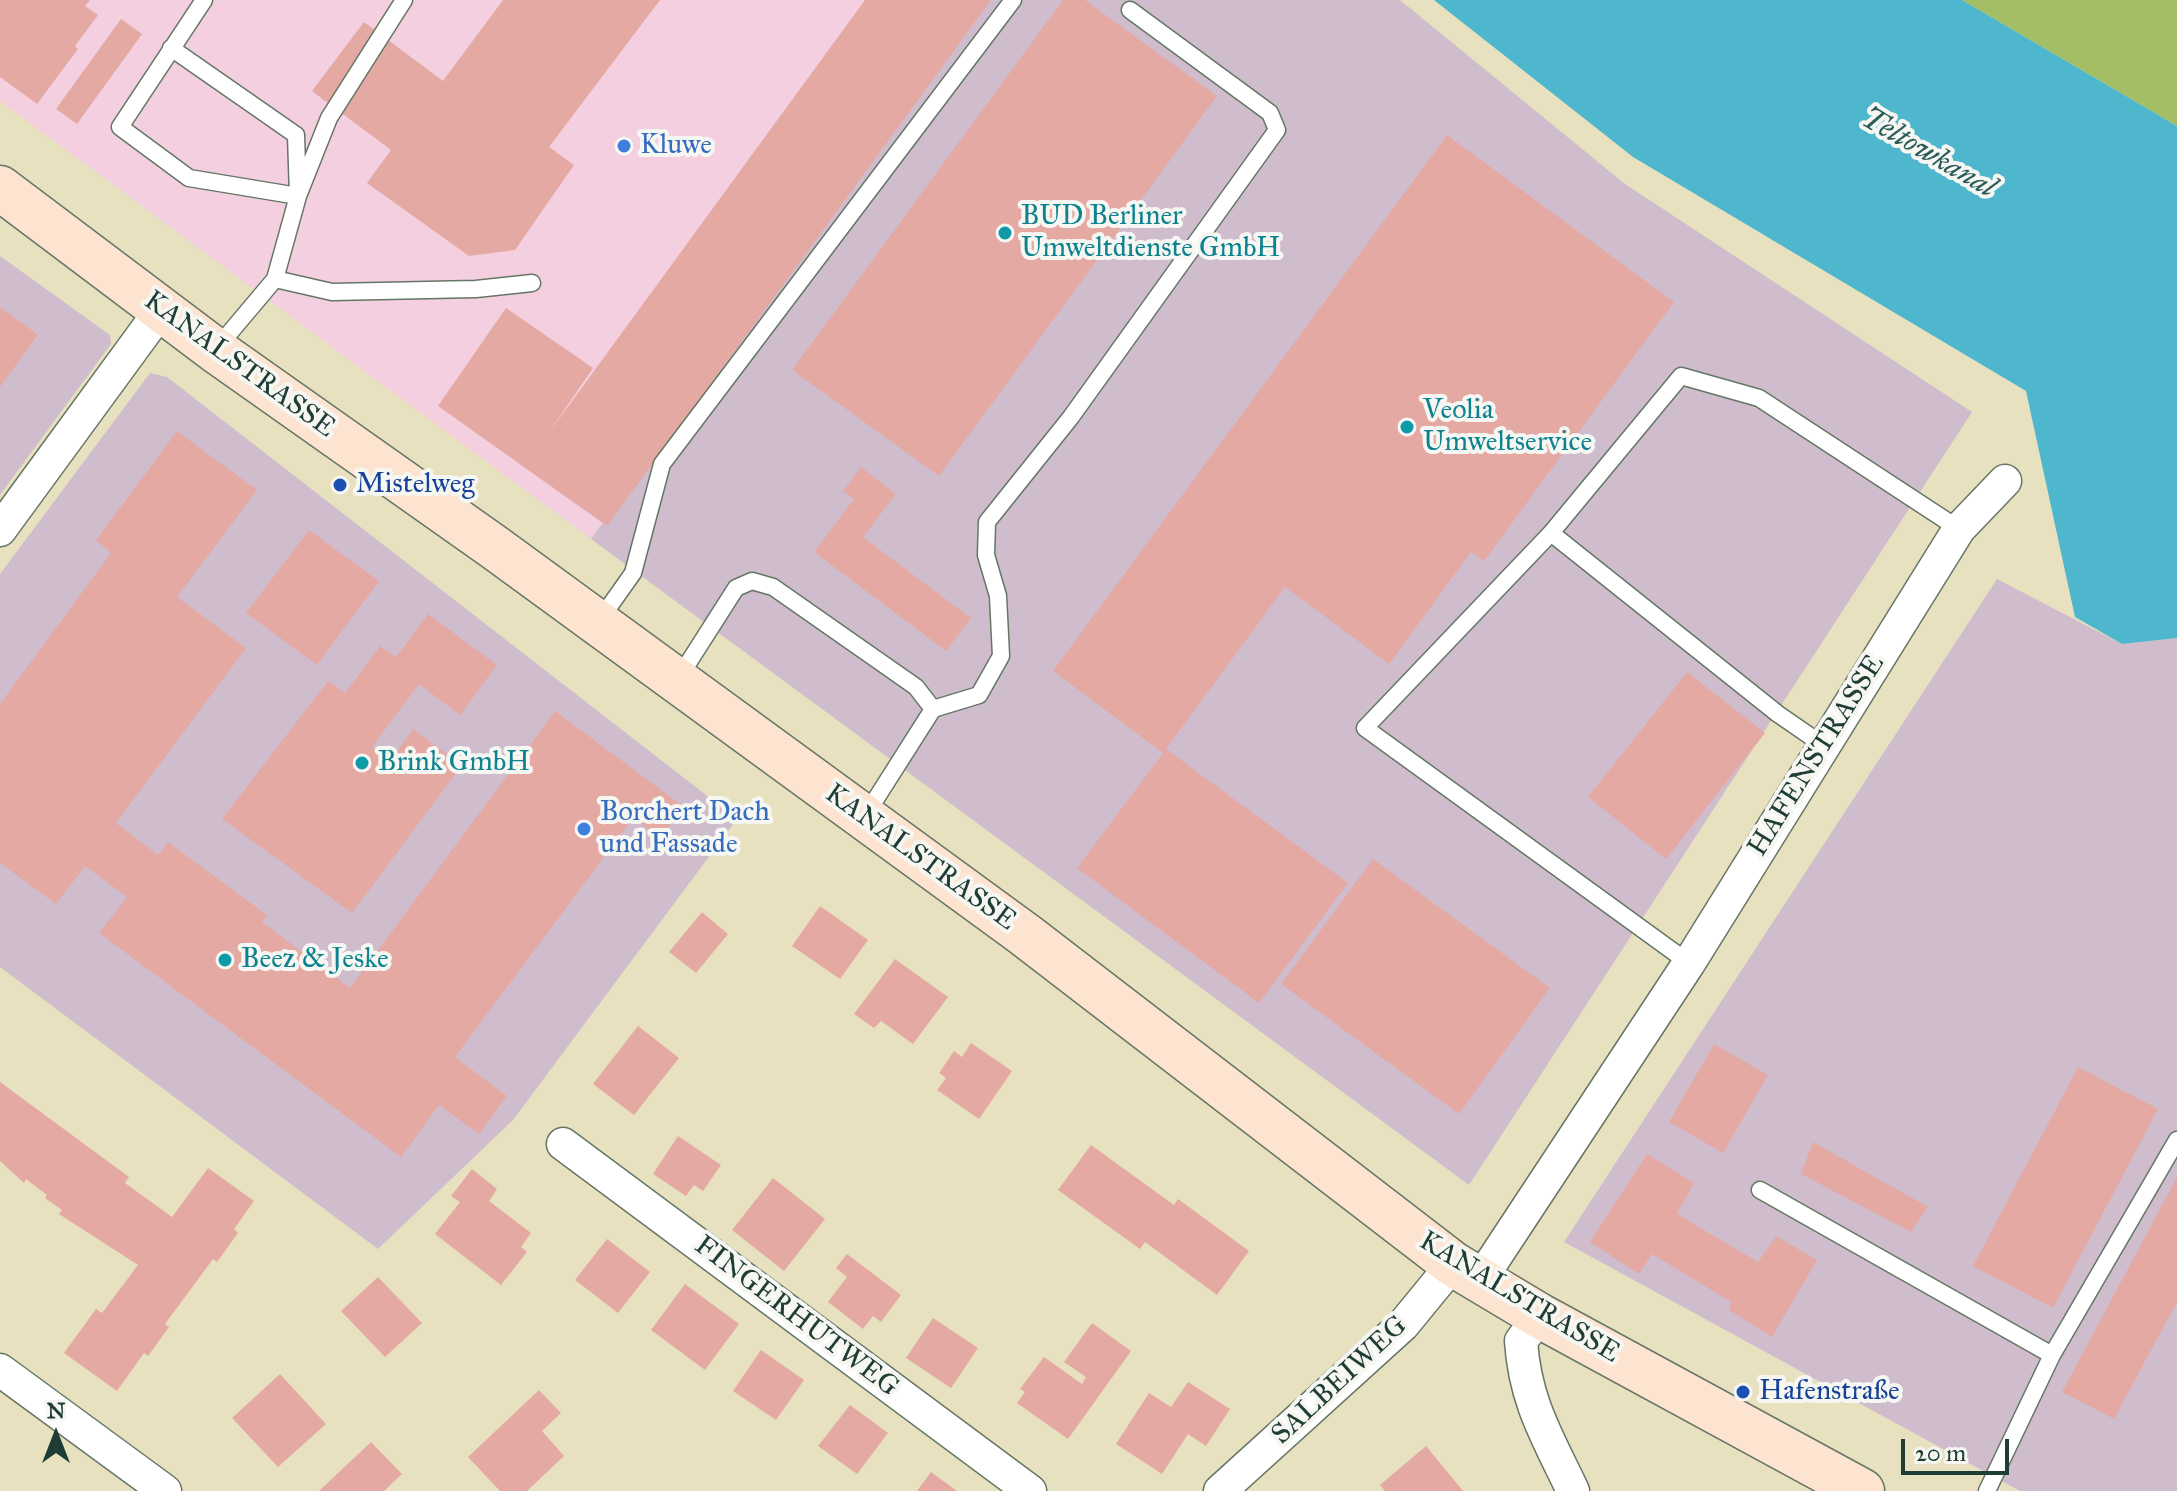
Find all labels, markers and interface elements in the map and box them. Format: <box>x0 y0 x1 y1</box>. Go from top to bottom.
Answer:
water label: Teltowkanal <box>1855 101 2001 207</box>
place label: Kluwe <box>640 129 712 163</box>
marker: Kluwe <box>615 137 633 155</box>
place label: BUD Berliner Umweltdienste GmbH <box>1021 200 1280 266</box>
marker: BUD Berliner Umweltdienste GmbH <box>996 224 1014 242</box>
street label: KANALSTRASSE <box>137 284 341 446</box>
place label: Veolia Umweltservice <box>1423 394 1592 460</box>
marker: Veolia Umweltservice <box>1398 418 1416 436</box>
place label: Mistelweg <box>356 468 474 502</box>
marker: Mistelweg <box>331 476 349 494</box>
street label: HAFENSTRASSE <box>1742 649 1892 863</box>
place label: Brink GmbH <box>378 746 530 780</box>
marker: Brink GmbH <box>353 754 371 772</box>
street label: KANALSTRASSE <box>818 777 1022 939</box>
place label: Borchert Dach und Fassade <box>600 796 770 862</box>
marker: Borchert Dach und Fassade <box>575 820 593 838</box>
place label: Beez & Jeske <box>241 943 389 977</box>
marker: Beez & Jeske <box>216 951 234 969</box>
street label: KANALSTRASSE <box>1413 1225 1625 1371</box>
street label: FINGERHUTWEG <box>687 1229 905 1405</box>
street label: SALBEIWEG <box>1265 1310 1415 1452</box>
place label: Hafenstraße <box>1759 1375 1900 1409</box>
marker: Hafenstraße <box>1734 1383 1752 1401</box>
north arrow <box>16 1395 96 1475</box>
text: N <box>47 1397 65 1424</box>
scale bar <box>1905 1423 2013 1473</box>
text: 20 m <box>1915 1438 1966 1468</box>

